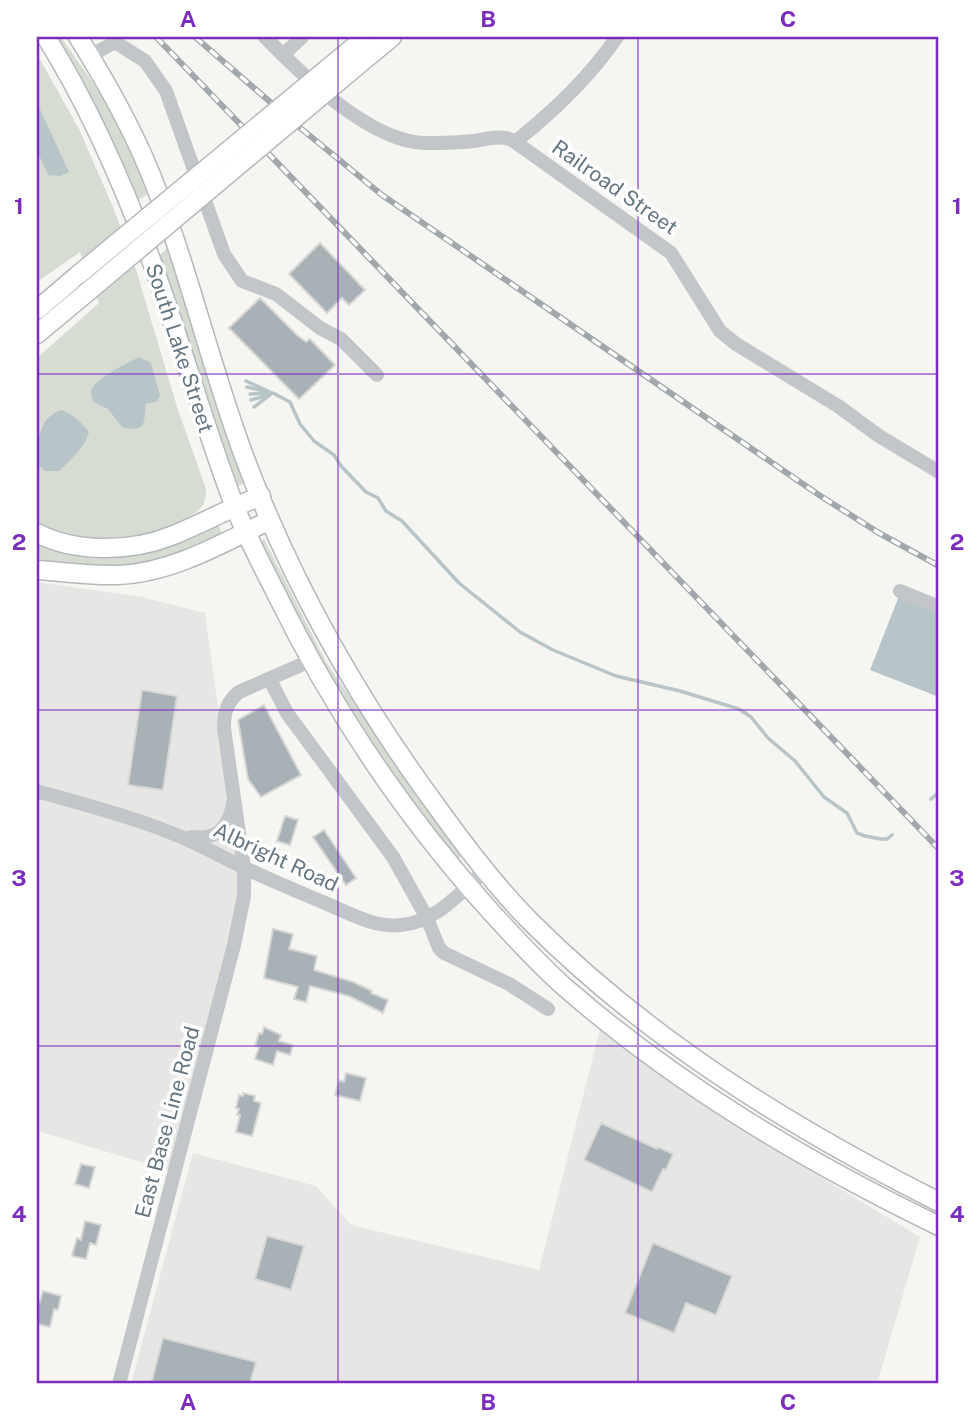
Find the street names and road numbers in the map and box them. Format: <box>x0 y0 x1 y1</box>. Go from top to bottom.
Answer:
street label: Railroad Street <box>547 134 683 240</box>
street label: South Lake Street <box>141 260 219 436</box>
street label: Albright Road <box>210 817 342 897</box>
street label: East Base Line Road <box>129 1023 205 1221</box>

